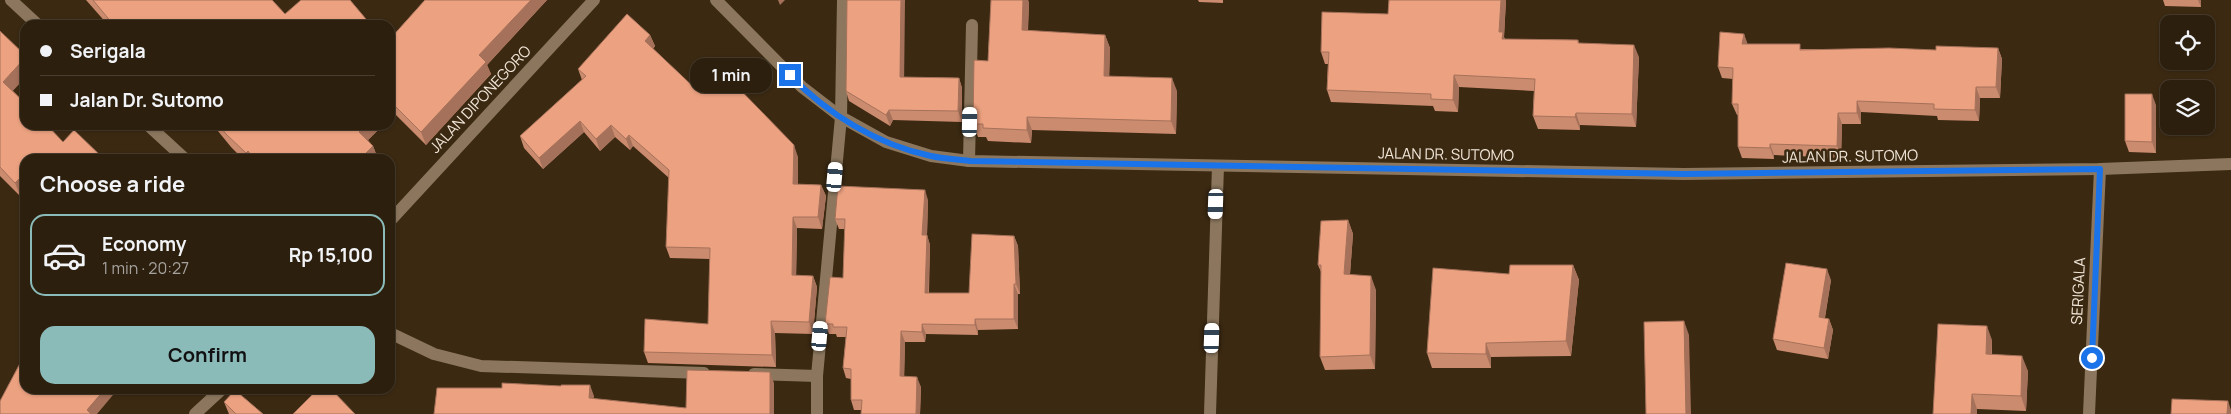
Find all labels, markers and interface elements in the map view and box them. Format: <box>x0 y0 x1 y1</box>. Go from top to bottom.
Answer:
map controls <box>2160 15 2215 135</box>
button: locate <box>2160 15 2215 70</box>
text: Serigala <box>70 38 146 64</box>
street label: JALAN DIPONEGORO <box>425 40 536 157</box>
callout: 1 min <box>690 58 772 92</box>
text: 1 min <box>711 64 751 86</box>
route end <box>779 64 801 86</box>
button: layers <box>2160 80 2215 135</box>
text: Jalan Dr. Sutomo <box>70 87 224 113</box>
car <box>962 107 977 137</box>
street label: JALAN DR. SUTOMO <box>1378 142 1514 166</box>
street label: JALAN DR. SUTOMO <box>1782 144 1918 168</box>
car <box>826 161 843 193</box>
text: Choose a ride <box>40 169 185 199</box>
car <box>1207 189 1224 219</box>
text: Economy <box>102 231 186 257</box>
icon: car <box>42 233 87 278</box>
text: Rp 15,100 <box>289 242 373 268</box>
street label: SERIGALA <box>2066 256 2090 325</box>
text: 1 min · 20:27 <box>102 257 189 279</box>
car <box>811 320 828 352</box>
car <box>1203 323 1220 353</box>
button: Confirm <box>40 326 375 384</box>
route start <box>2081 347 2103 369</box>

